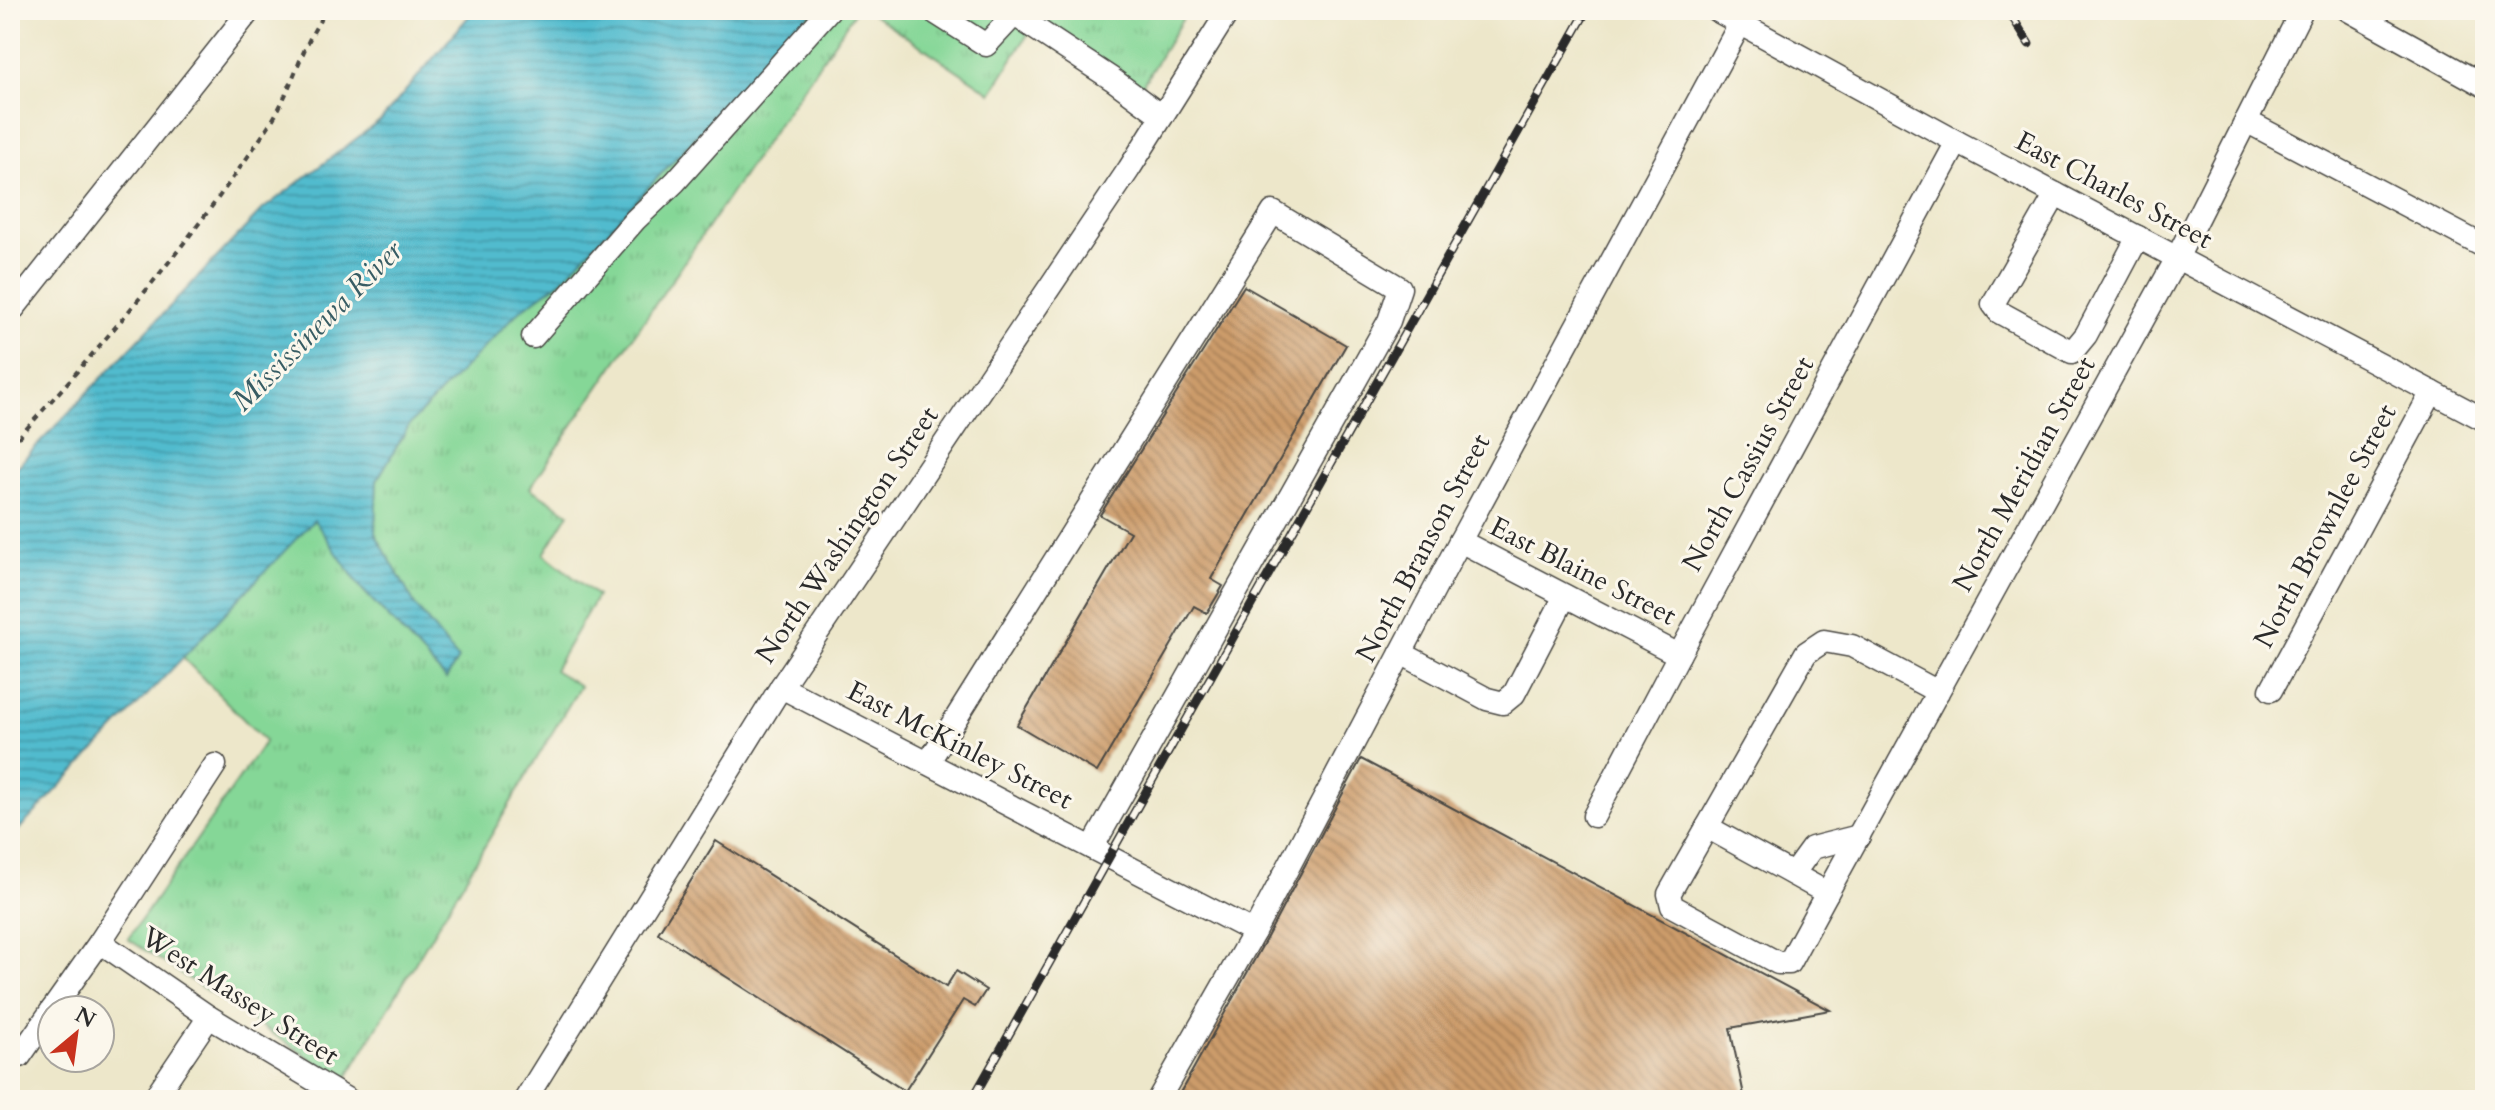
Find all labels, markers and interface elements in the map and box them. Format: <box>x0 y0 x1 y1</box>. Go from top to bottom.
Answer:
street label: East Charles Street <box>2009 122 2219 258</box>
water label: Mississinewa River <box>222 231 412 421</box>
street label: North Cassius Street <box>1673 349 1823 578</box>
street label: North Meridian Street <box>1943 349 2105 599</box>
street label: North Brownlee Street <box>2245 397 2405 655</box>
street label: North Washington Street <box>747 399 948 671</box>
street label: North Branson Street <box>1347 427 1499 669</box>
street label: East Blaine Street <box>1483 508 1683 634</box>
street label: East McKinley Street <box>841 672 1079 818</box>
street label: West Massey Street <box>133 917 346 1074</box>
north arrow <box>36 994 116 1074</box>
text: N <box>70 1000 101 1035</box>

